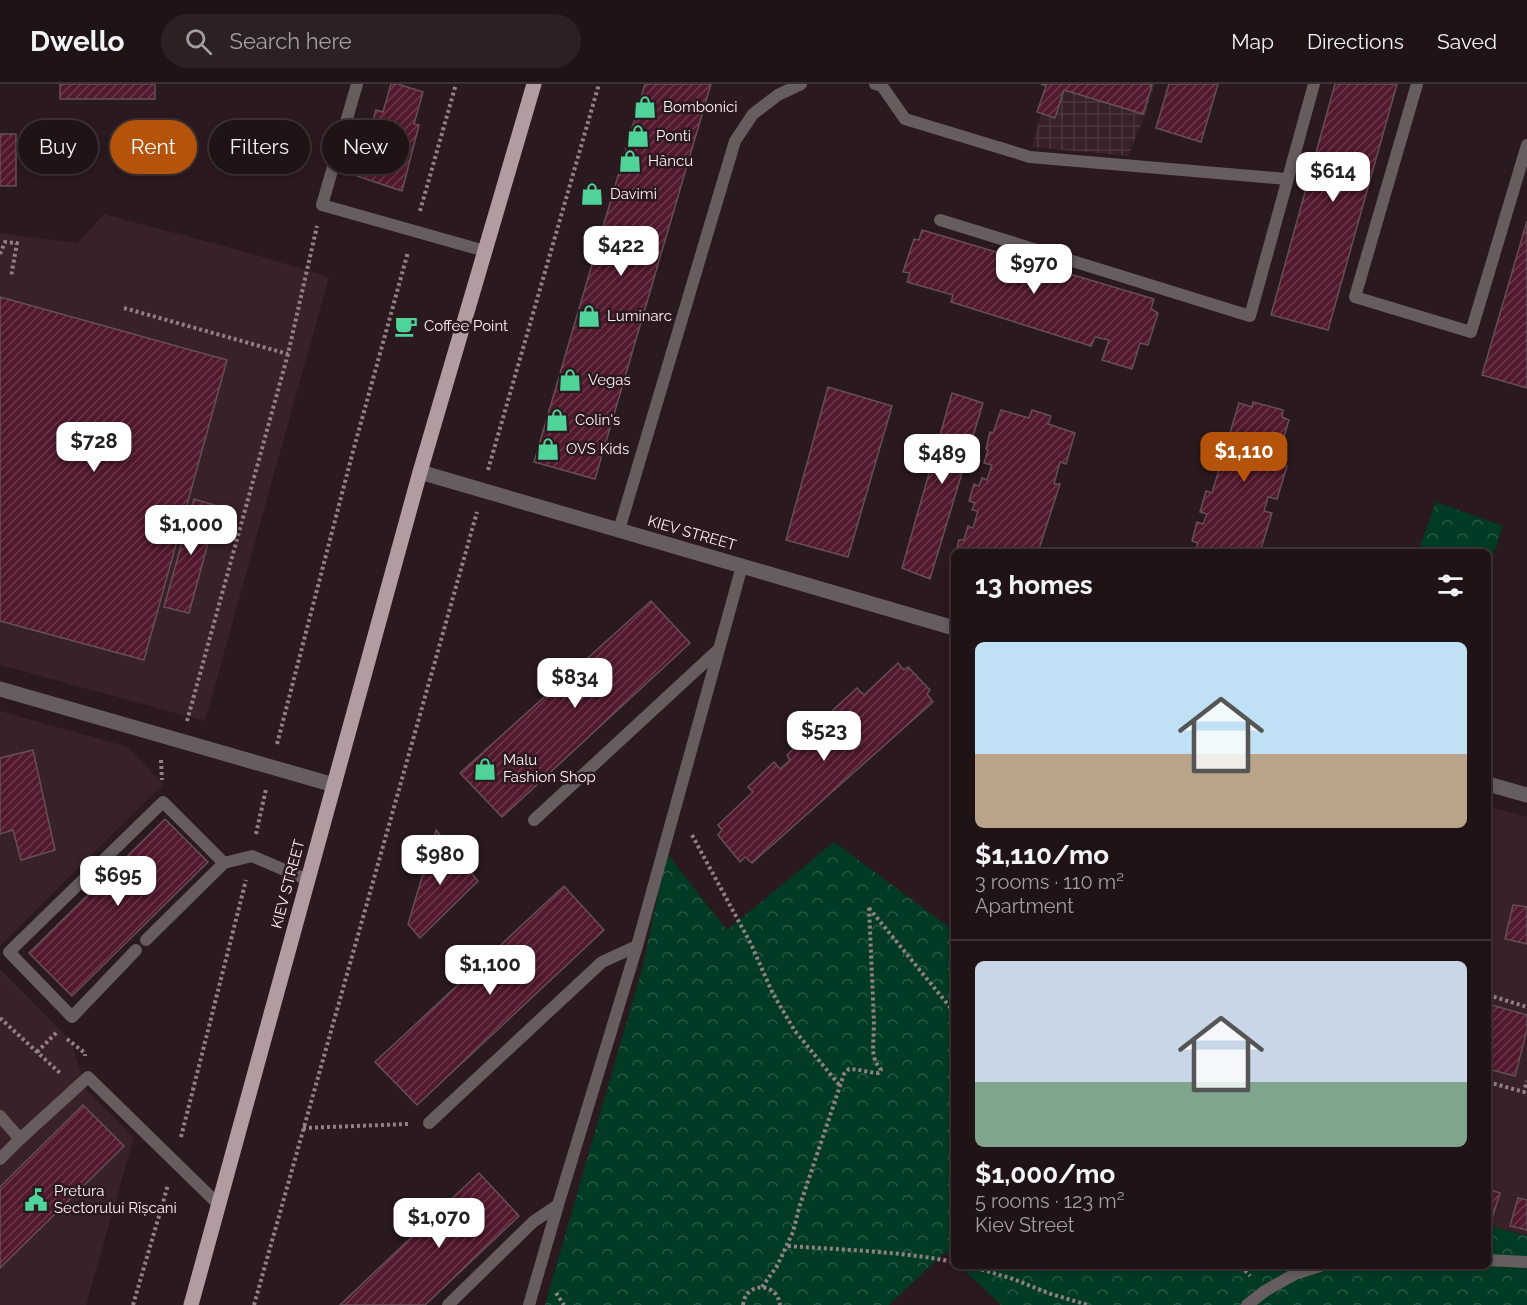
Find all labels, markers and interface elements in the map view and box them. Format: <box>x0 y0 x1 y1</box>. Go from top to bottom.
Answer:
search box <box>161 14 581 68</box>
text: Dwello <box>30 25 125 58</box>
icon: search <box>182 25 215 58</box>
text: Search here <box>230 28 352 54</box>
text: Map <box>1231 29 1274 54</box>
text: Directions <box>1307 29 1404 54</box>
text: Saved <box>1437 29 1497 54</box>
shop icon: Bombonici <box>632 94 658 120</box>
place label: Bombonici <box>663 98 737 116</box>
chip: Buy <box>18 120 98 174</box>
chip: Rent <box>110 120 197 174</box>
chip: Filters <box>209 120 310 174</box>
chip: New <box>322 120 409 174</box>
shop icon: Ponti <box>625 123 651 149</box>
place label: Ponti <box>656 127 691 145</box>
shop icon: Hâncu <box>617 148 643 174</box>
place label: Hâncu <box>648 152 693 170</box>
pin: $614 <box>1297 152 1369 203</box>
text: $614 <box>1310 159 1356 183</box>
shop icon: Davimi <box>579 181 605 207</box>
place label: Davimi <box>610 185 657 203</box>
pin: $422 <box>585 226 657 277</box>
text: $422 <box>598 233 644 257</box>
pin: $970 <box>998 244 1070 295</box>
text: $970 <box>1010 251 1058 275</box>
shop icon: Luminarc <box>576 303 602 329</box>
place label: Luminarc <box>607 307 672 325</box>
cafe icon: Coffee Point <box>393 313 419 339</box>
place label: Coffee Point <box>424 317 508 335</box>
shop icon: Vegas <box>557 367 583 393</box>
place label: Vegas <box>588 371 631 389</box>
shop icon: Colin's <box>544 407 570 433</box>
place label: Colin's <box>575 411 620 429</box>
pin: $728 <box>58 422 130 473</box>
text: $728 <box>70 429 118 453</box>
pin: $1,110 <box>1195 432 1293 483</box>
pin: $489 <box>906 434 978 485</box>
shop icon: OVS Kids <box>535 436 561 462</box>
text: $1,110 <box>1214 439 1274 463</box>
place label: OVS Kids <box>566 440 629 458</box>
text: $489 <box>918 441 966 465</box>
pin: $1,000 <box>142 505 240 556</box>
text: $1,000 <box>159 512 223 536</box>
street label: KIEV STREET <box>646 512 738 554</box>
icon: filters <box>1434 569 1467 602</box>
text: 13 homes <box>975 570 1093 600</box>
pin: $834 <box>539 658 611 709</box>
text: $834 <box>551 665 599 689</box>
icon: home <box>1167 681 1275 789</box>
pin: $523 <box>788 711 860 762</box>
text: $523 <box>801 718 847 742</box>
place label: Malu Fashion Shop <box>503 751 596 786</box>
shop icon: Malu Fashion Shop <box>472 756 498 782</box>
pin: $980 <box>404 835 476 886</box>
street label: KIEV STREET <box>267 838 309 930</box>
text: $1,110/mo <box>975 840 1109 870</box>
text: $980 <box>416 842 464 866</box>
pin: $695 <box>82 856 154 907</box>
text: $695 <box>94 863 142 887</box>
text: 3 rooms · 110 m² <box>975 870 1124 894</box>
text: Apartment <box>975 894 1074 918</box>
pin: $1,100 <box>441 945 539 996</box>
text: $1,100 <box>459 952 521 976</box>
icon: home <box>1167 1000 1275 1108</box>
text: $1,000/mo <box>975 1159 1115 1189</box>
place label: Pretura Sectorului Rîșcani <box>54 1182 177 1217</box>
public building icon: Pretura Sectorului Rîșcani <box>23 1187 49 1213</box>
text: 5 rooms · 123 m² <box>975 1189 1124 1213</box>
pin: $1,070 <box>390 1198 488 1249</box>
text: $1,070 <box>408 1205 470 1229</box>
text: Kiev Street <box>975 1213 1074 1237</box>

